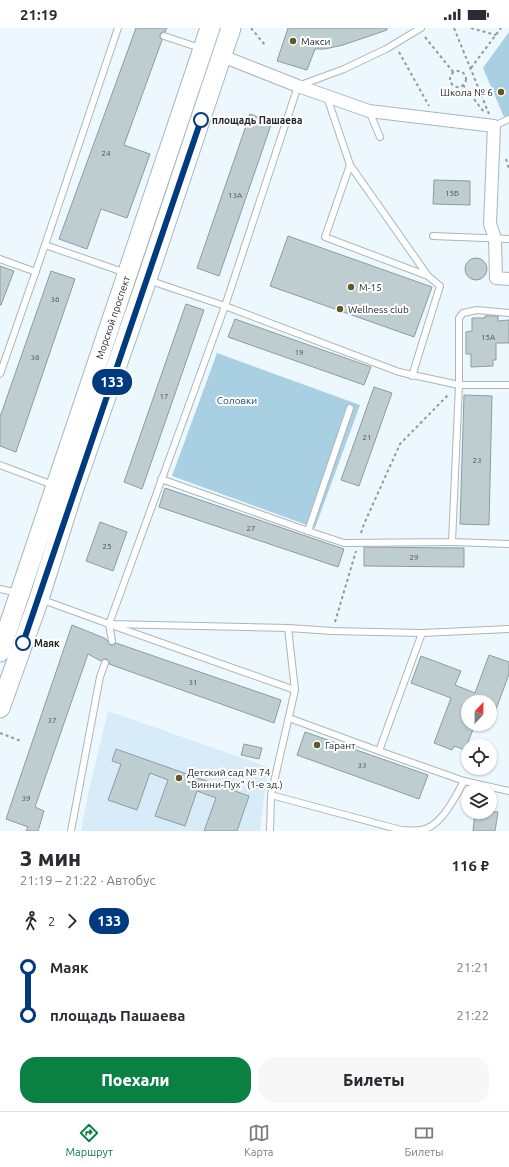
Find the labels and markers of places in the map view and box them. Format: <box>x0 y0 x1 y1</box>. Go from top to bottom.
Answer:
marker: Макси <box>288 36 298 46</box>
place label: Макси <box>301 36 330 47</box>
place label: Школа № 6 <box>440 87 493 98</box>
marker: Школа № 6 <box>496 87 506 97</box>
marker: площадь Пашаева <box>193 112 209 128</box>
place label: площадь Пашаева <box>212 115 302 126</box>
marker: М-15 <box>346 282 356 292</box>
place label: М-15 <box>359 282 382 293</box>
marker: Wellness club <box>335 304 345 314</box>
place label: Wellness club <box>348 304 409 315</box>
marker: Маяк <box>15 635 31 651</box>
place label: Маяк <box>34 638 60 649</box>
marker: Гарант <box>312 740 322 750</box>
place label: Гарант <box>325 740 356 751</box>
place label: Детский сад № 74 "Винни-Пух" (1-е зд.) <box>187 767 283 790</box>
marker: Детский сад № 74 "Винни-Пух" (1-е зд.) <box>174 773 184 783</box>

